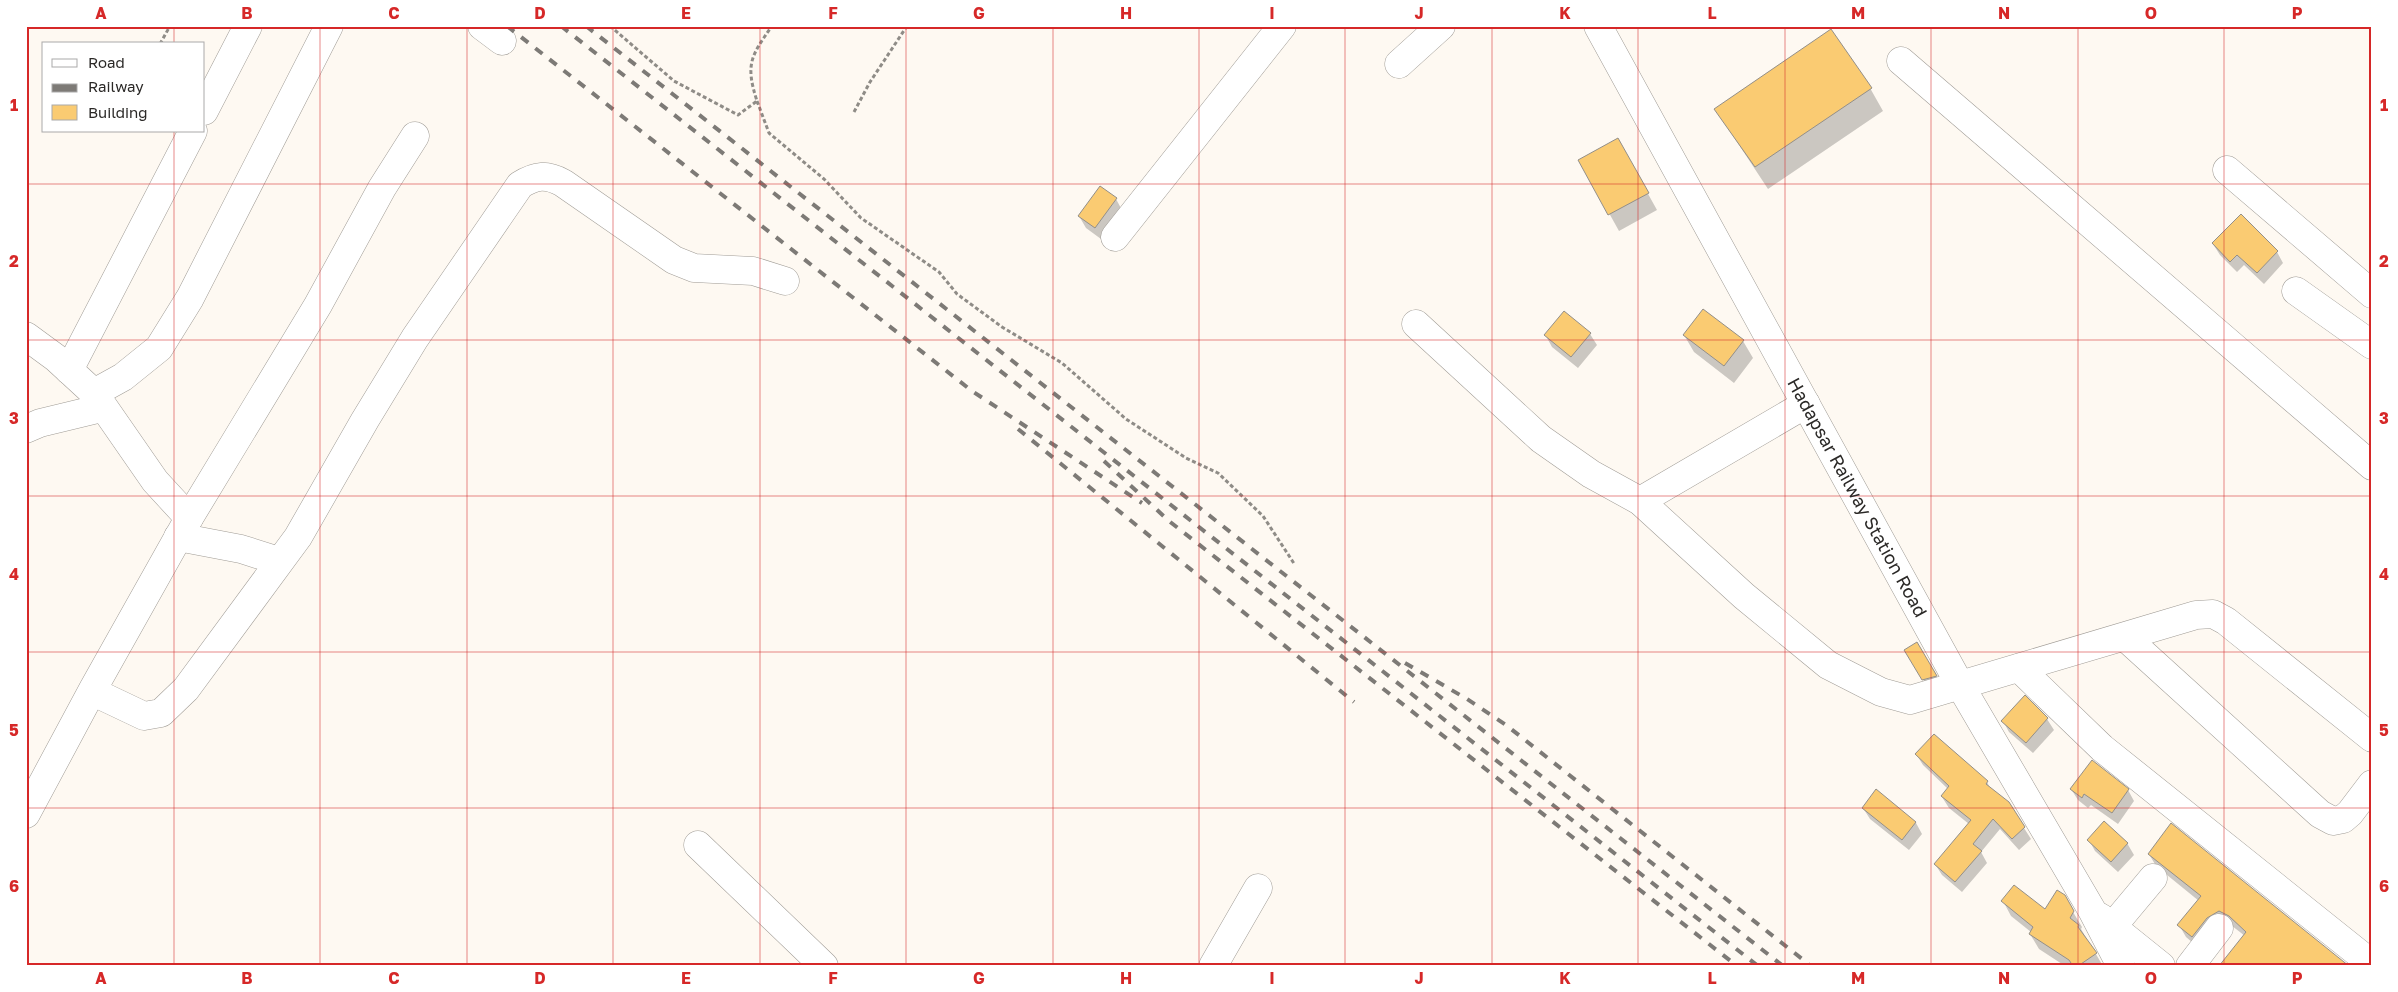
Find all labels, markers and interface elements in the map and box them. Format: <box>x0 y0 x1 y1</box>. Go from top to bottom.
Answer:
text: A <box>95 3 107 23</box>
text: B <box>241 3 253 23</box>
text: C <box>388 3 400 23</box>
text: D <box>534 3 546 23</box>
text: E <box>681 3 691 23</box>
text: F <box>828 3 838 23</box>
text: G <box>973 3 985 23</box>
text: H <box>1120 3 1132 23</box>
text: I <box>1269 3 1275 23</box>
text: J <box>1414 3 1424 23</box>
text: K <box>1559 3 1571 23</box>
text: L <box>1707 3 1717 23</box>
text: M <box>1851 3 1865 23</box>
text: N <box>1998 3 2010 23</box>
text: O <box>2145 3 2157 23</box>
text: P <box>2292 3 2303 23</box>
legend <box>42 42 205 132</box>
text: Road <box>88 53 125 71</box>
text: Railway <box>88 77 144 95</box>
text: 1 <box>10 95 18 115</box>
text: 1 <box>2380 95 2388 115</box>
text: Building <box>88 103 148 121</box>
text: 2 <box>9 251 19 271</box>
text: 2 <box>2379 251 2389 271</box>
street label: Hadapsar Railway Station Road <box>1783 374 1932 621</box>
text: 3 <box>9 408 19 428</box>
text: 3 <box>2379 408 2389 428</box>
text: 4 <box>9 564 19 584</box>
text: 4 <box>2379 564 2389 584</box>
text: 5 <box>9 720 19 740</box>
text: 5 <box>2379 720 2389 740</box>
text: 6 <box>9 876 19 896</box>
text: 6 <box>2379 876 2389 896</box>
text: A <box>95 968 107 988</box>
text: B <box>241 968 253 988</box>
text: C <box>388 968 400 988</box>
text: D <box>534 968 546 988</box>
text: E <box>681 968 691 988</box>
text: F <box>828 968 838 988</box>
text: G <box>973 968 985 988</box>
text: H <box>1120 968 1132 988</box>
text: I <box>1269 968 1275 988</box>
text: J <box>1414 968 1424 988</box>
text: K <box>1559 968 1571 988</box>
text: L <box>1707 968 1717 988</box>
text: M <box>1851 968 1865 988</box>
text: N <box>1998 968 2010 988</box>
text: O <box>2145 968 2157 988</box>
text: P <box>2292 968 2303 988</box>

